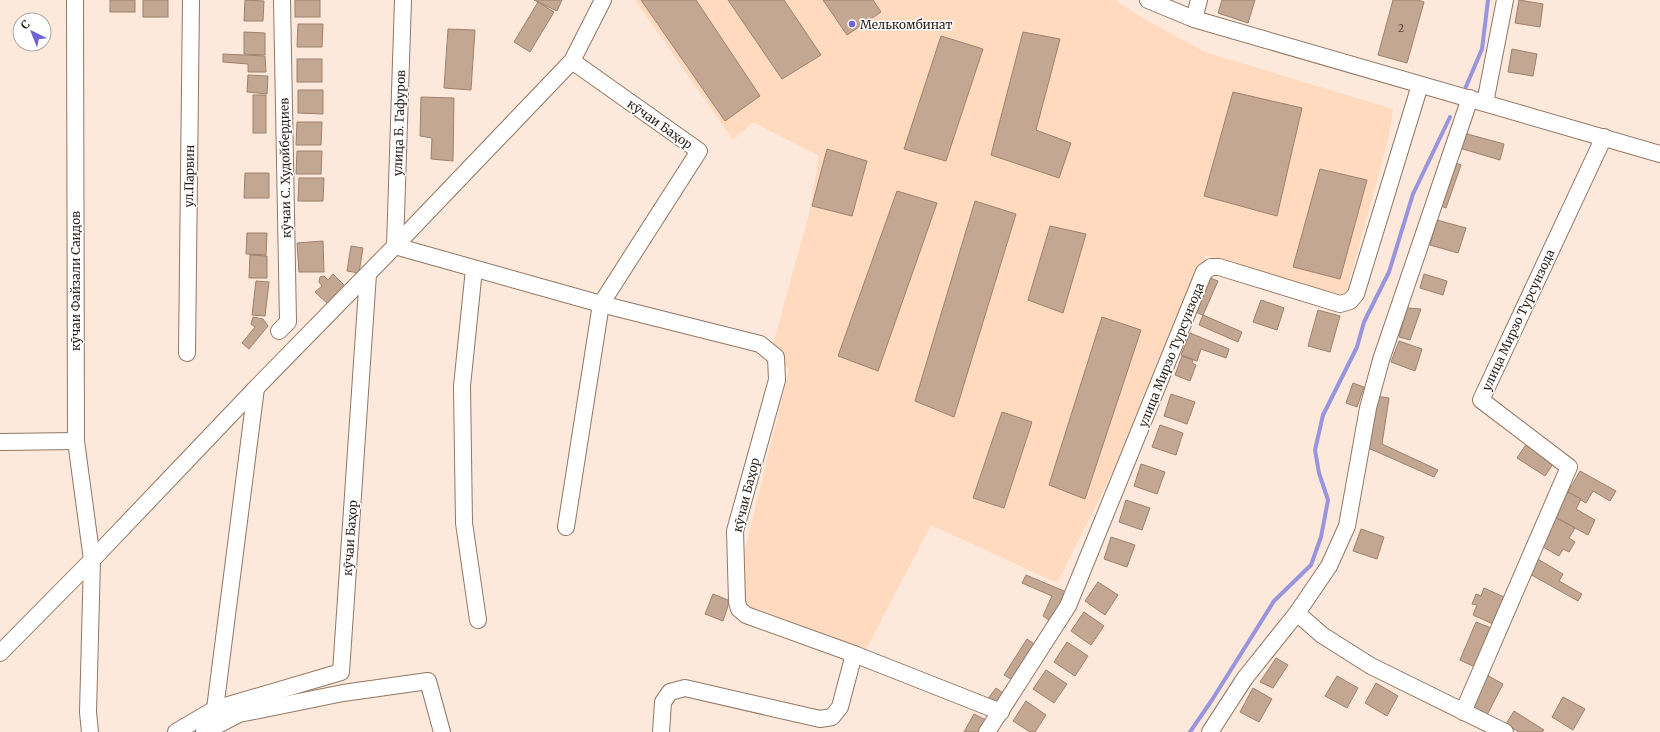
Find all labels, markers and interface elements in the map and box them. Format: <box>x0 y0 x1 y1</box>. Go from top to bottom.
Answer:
north arrow <box>12 12 52 52</box>
text: С <box>18 17 33 32</box>
place label: Мелькомбинат <box>860 17 953 32</box>
marker: Мелькомбинат <box>847 19 857 29</box>
house number: 2 <box>1398 22 1404 35</box>
street label: улица Б. Гафуров <box>390 70 408 176</box>
street label: кӯчаи Баҳор <box>624 96 696 152</box>
street label: кӯчаи С. Худойбердиев <box>276 98 294 238</box>
street label: ул.Парвин <box>181 144 197 208</box>
street label: кӯчаи Файзали Саидов <box>68 211 83 351</box>
street label: улица Мирзо Турсунзода <box>1479 246 1558 393</box>
street label: улица Мирзо Турсунзода <box>1135 280 1207 429</box>
street label: кӯчаи Баҳор <box>729 456 763 534</box>
street label: кӯчаи Баҳор <box>340 499 360 577</box>

